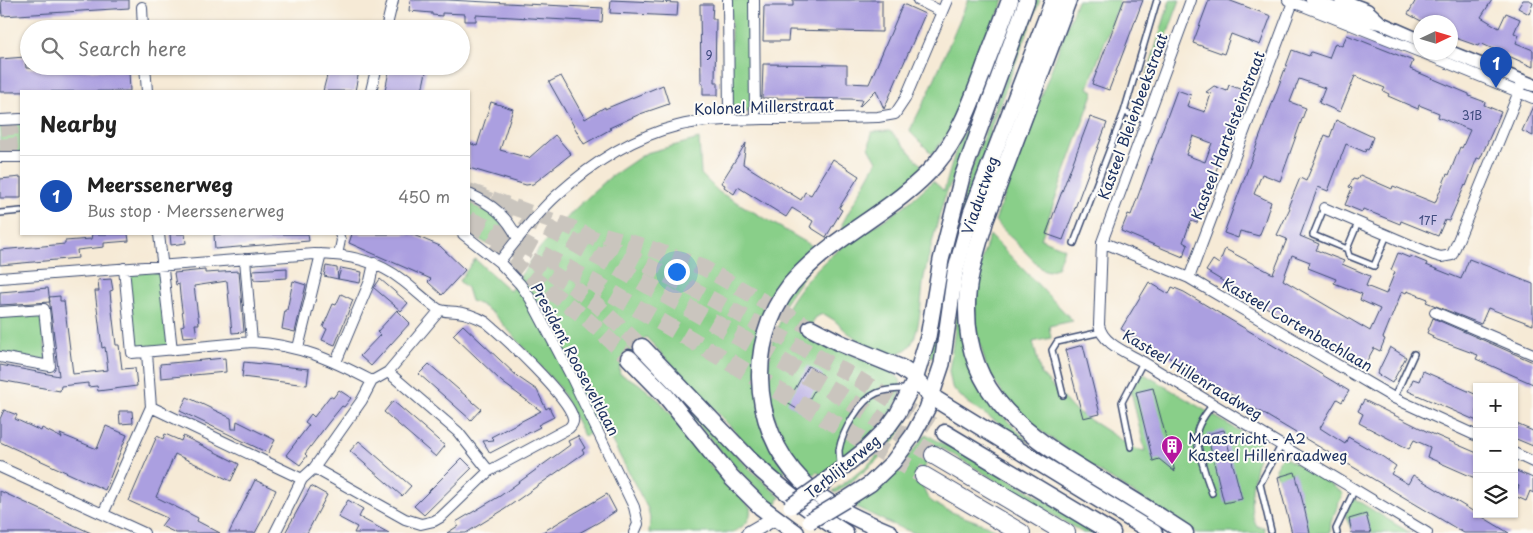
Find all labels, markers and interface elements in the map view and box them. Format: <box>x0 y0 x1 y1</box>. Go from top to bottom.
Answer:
north arrow <box>1413 15 1458 60</box>
search box <box>20 20 470 75</box>
street label: Kasteel Bleienbeekstraat <box>1091 30 1173 202</box>
icon: search <box>38 34 66 62</box>
text: Search here <box>78 34 187 62</box>
house number: 9 <box>705 46 713 64</box>
street label: Kasteel Hartelsteinstraat <box>1184 47 1270 223</box>
pin: 1 <box>1480 47 1512 88</box>
street label: Kolonel Millerstraat <box>694 92 834 120</box>
house number: 31B <box>1462 106 1482 124</box>
text: Nearby <box>40 107 117 139</box>
street label: Viaductweg <box>955 153 1003 237</box>
text: Meerssenerweg <box>87 170 233 198</box>
text: 1 <box>52 184 60 208</box>
text: 450 m <box>398 184 450 208</box>
text: Bus stop · Meerssenerweg <box>87 198 285 222</box>
house number: 17F <box>1419 211 1437 229</box>
your location <box>664 259 690 285</box>
street label: Kasteel Cortenbachlaan <box>1218 271 1378 377</box>
street label: President Rooseveltlaan <box>526 279 626 439</box>
street label: Kasteel Hillenraadweg <box>1119 323 1267 425</box>
map controls <box>1473 383 1518 518</box>
button: + <box>1473 383 1518 428</box>
place label: Maastricht - A2 Kasteel Hillenraadweg <box>1188 426 1348 466</box>
street label: Terblijterweg <box>799 428 885 504</box>
button: − <box>1473 428 1518 473</box>
building icon: Maastricht - A2 Kasteel Hillenraadweg <box>1160 434 1184 465</box>
button: layers <box>1473 473 1518 518</box>

